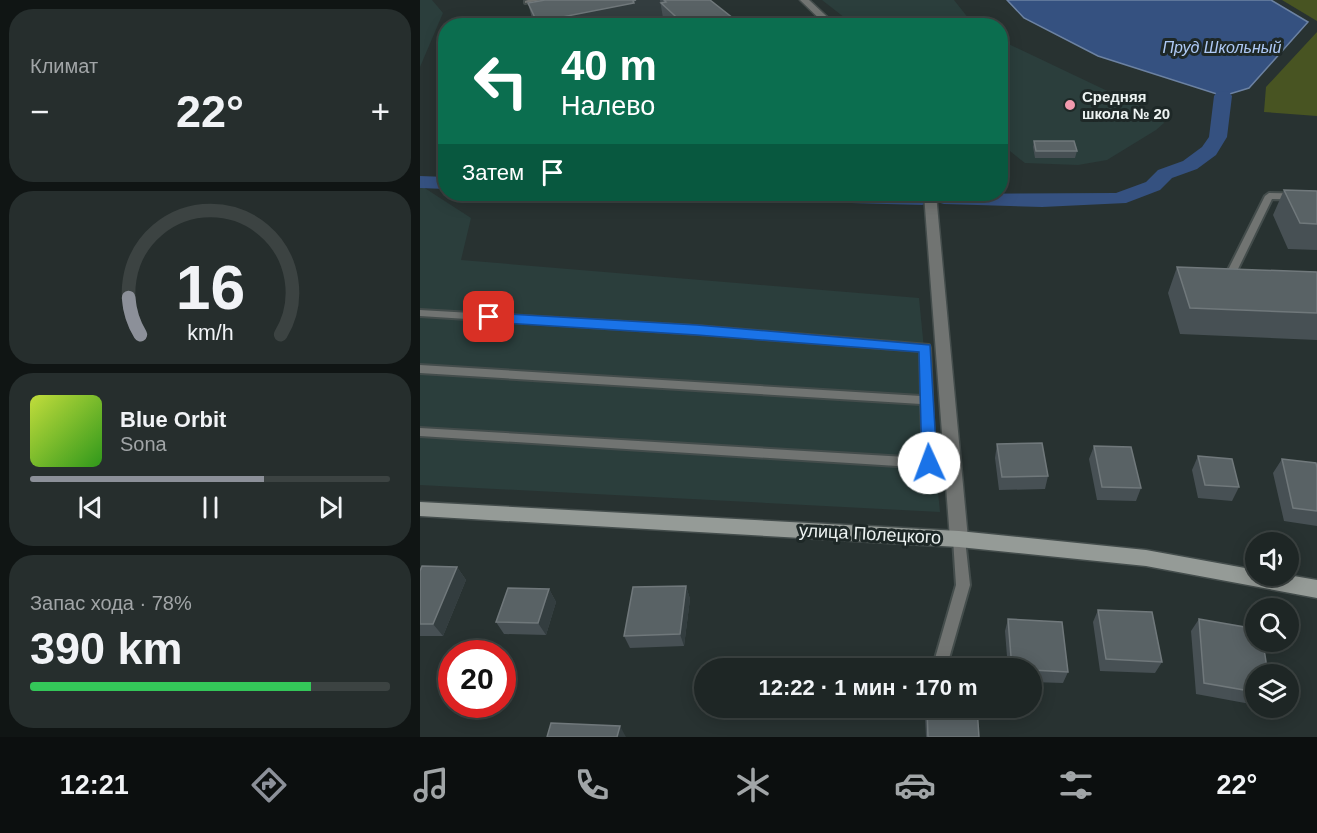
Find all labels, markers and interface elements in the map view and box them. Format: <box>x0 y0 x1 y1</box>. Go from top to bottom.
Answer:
water label: Пруд Школьный <box>1163 39 1282 56</box>
icon: left <box>462 42 540 120</box>
text: 40 m <box>561 42 657 89</box>
text: Климат <box>30 55 98 77</box>
text: 22° <box>176 86 244 137</box>
place label: Средняя школа № 20 <box>1082 88 1170 122</box>
text: Налево <box>561 91 655 121</box>
text: − <box>30 93 49 130</box>
text: + <box>371 93 390 130</box>
marker: Средняя школа № 20 <box>1063 98 1077 112</box>
icon: arrive <box>536 156 569 189</box>
text: Затем <box>462 160 524 185</box>
text: 16 <box>175 253 245 322</box>
pin <box>463 291 514 342</box>
icon: arrive <box>472 300 505 333</box>
text: km/h <box>187 321 233 345</box>
text: Blue Orbit <box>120 407 226 432</box>
position arrow <box>897 431 961 495</box>
text: Sona <box>120 433 167 455</box>
icon: previous <box>74 491 107 524</box>
icon: pause <box>194 491 227 524</box>
icon: next <box>314 491 347 524</box>
street label: улица Полецкого <box>799 520 941 548</box>
map controls <box>1245 532 1299 718</box>
button: sound <box>1245 532 1299 586</box>
text: Запас хода · 78% <box>30 592 192 614</box>
button: search <box>1245 598 1299 652</box>
text: 390 km <box>30 623 183 674</box>
speed limit sign: 20 <box>438 640 516 718</box>
button: layers <box>1245 664 1299 718</box>
text: 12:22 · 1 мин · 170 m <box>758 675 978 700</box>
icon: directions <box>248 764 290 806</box>
icon: music <box>410 764 452 806</box>
icon: phone <box>571 764 613 806</box>
icon: climate <box>732 764 774 806</box>
icon: car <box>894 764 936 806</box>
icon: filters <box>1055 764 1097 806</box>
text: 12:21 <box>60 770 129 800</box>
text: 22° <box>1216 770 1257 800</box>

